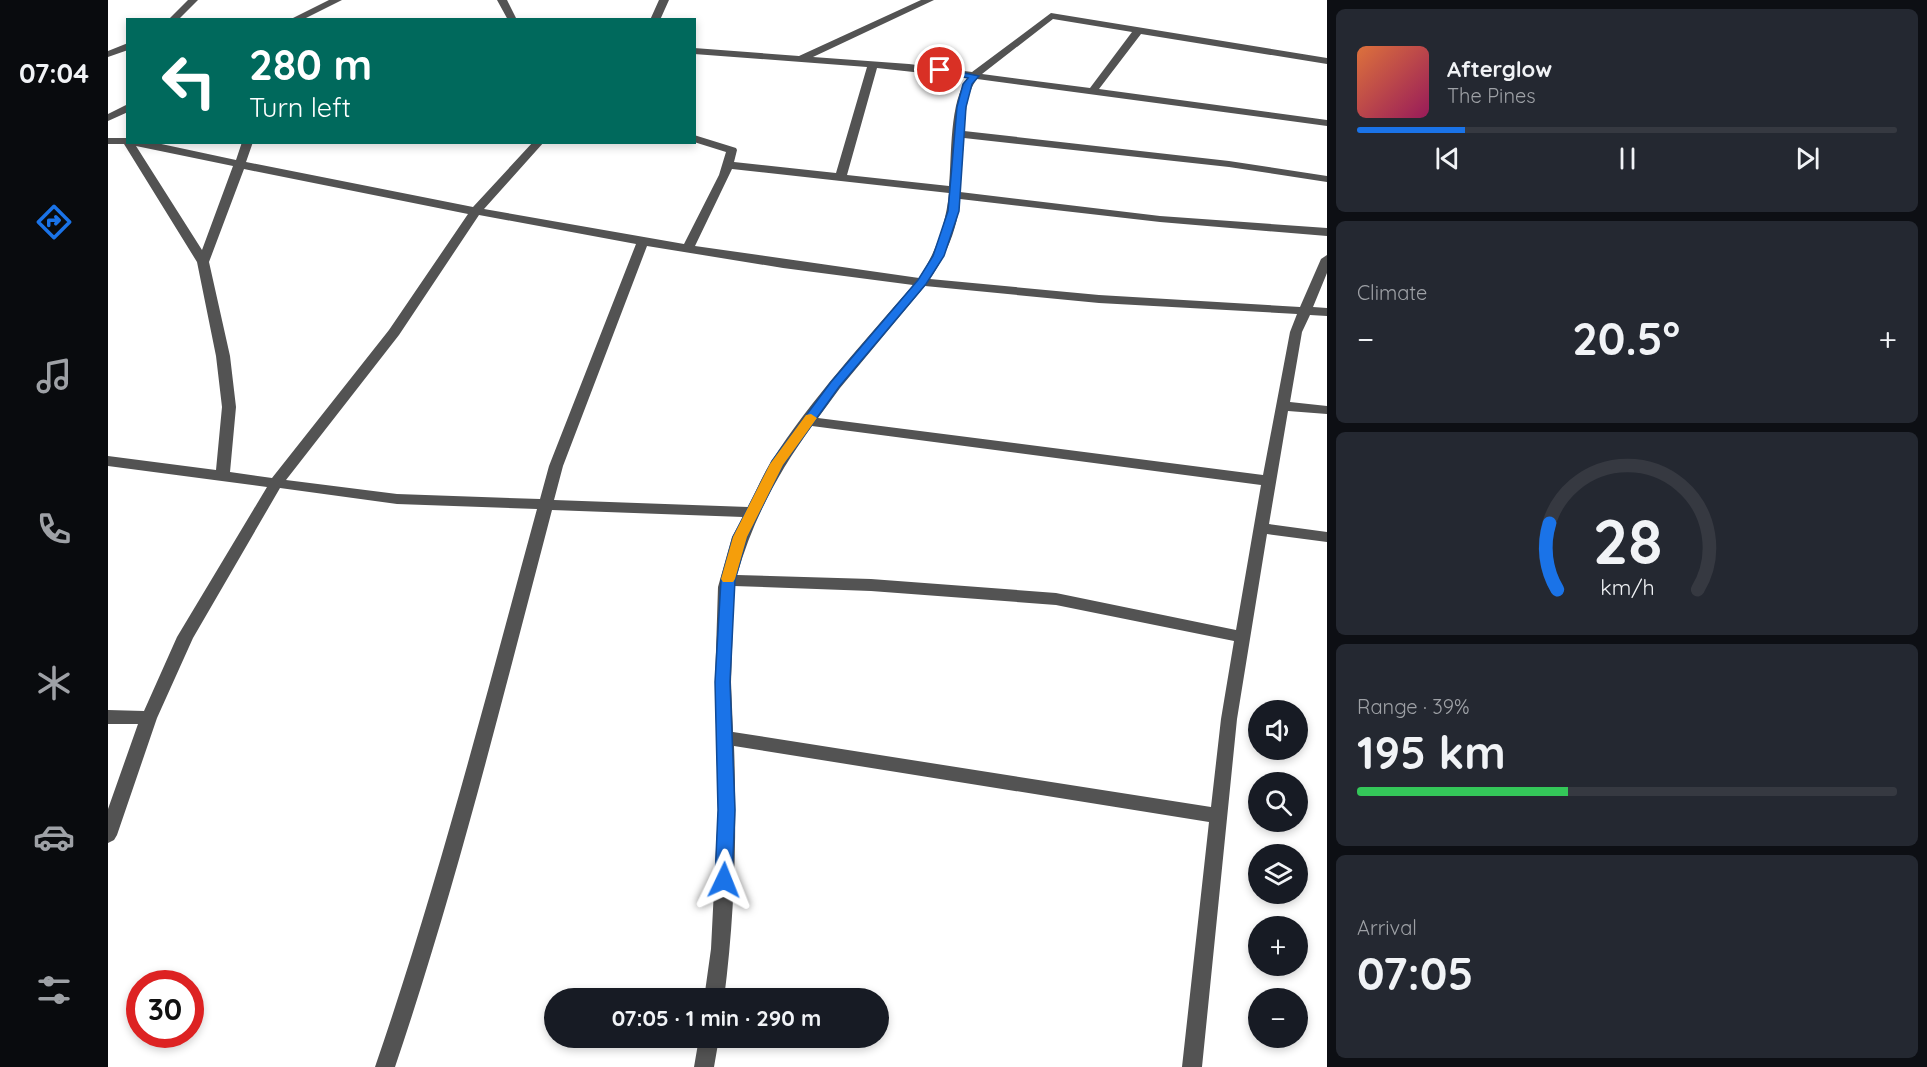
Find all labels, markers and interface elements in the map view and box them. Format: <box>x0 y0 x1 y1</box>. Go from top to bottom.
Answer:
text: 280 m <box>249 38 372 91</box>
icon: left <box>150 42 228 120</box>
pin <box>914 44 965 95</box>
icon: arrive <box>923 53 956 86</box>
text: Afterglow <box>1447 55 1552 83</box>
text: 07:04 <box>19 56 89 90</box>
text: The Pines <box>1447 83 1536 108</box>
text: Turn left <box>249 90 351 124</box>
icon: previous <box>1431 142 1464 175</box>
icon: pause <box>1611 142 1644 175</box>
icon: next <box>1791 142 1824 175</box>
icon: directions <box>33 201 75 243</box>
text: Climate <box>1357 280 1427 305</box>
text: 20.5° <box>1572 310 1680 366</box>
text: − <box>1357 318 1374 359</box>
text: + <box>1878 318 1897 359</box>
icon: music <box>33 355 75 397</box>
text: 28 <box>1592 503 1662 581</box>
icon: phone <box>33 508 75 550</box>
text: km/h <box>1600 575 1654 601</box>
icon: climate <box>33 662 75 704</box>
text: Range · 39% <box>1357 694 1470 719</box>
map controls <box>1248 700 1308 1048</box>
button: sound <box>1248 700 1308 760</box>
text: 195 km <box>1357 724 1506 780</box>
button: search <box>1248 772 1308 832</box>
icon: car <box>33 816 75 858</box>
button: layers <box>1248 844 1308 904</box>
position arrow <box>692 848 756 912</box>
text: Arrival <box>1357 915 1417 940</box>
button: + <box>1248 916 1308 976</box>
text: 07:05 <box>1357 945 1473 1001</box>
icon: filters <box>33 969 75 1011</box>
speed limit sign: 30 <box>126 970 204 1048</box>
button: − <box>1248 988 1308 1048</box>
text: 07:05 · 1 min · 290 m <box>612 1004 821 1032</box>

